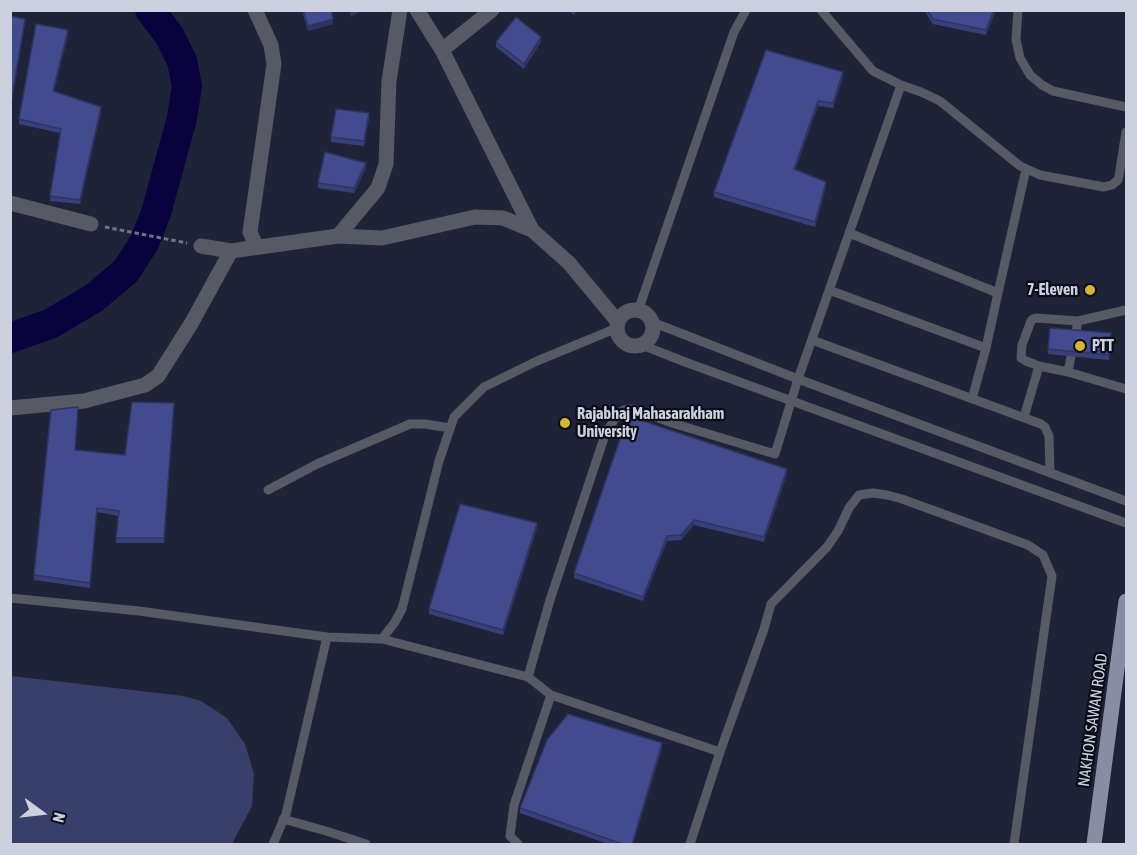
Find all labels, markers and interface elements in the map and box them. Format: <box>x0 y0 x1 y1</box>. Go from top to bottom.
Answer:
place label: 7-Eleven <box>1027 280 1078 300</box>
marker: 7-Eleven <box>1083 283 1097 297</box>
place label: PTT <box>1092 336 1114 356</box>
marker: PTT <box>1073 339 1087 353</box>
place label: Rajabhaj Mahasarakham University <box>577 404 724 442</box>
marker: Rajabhaj Mahasarakham University <box>558 416 572 430</box>
street label: NAKHON SAWAN ROAD <box>1074 652 1112 788</box>
north arrow <box>12 783 72 843</box>
text: N <box>49 811 69 825</box>

